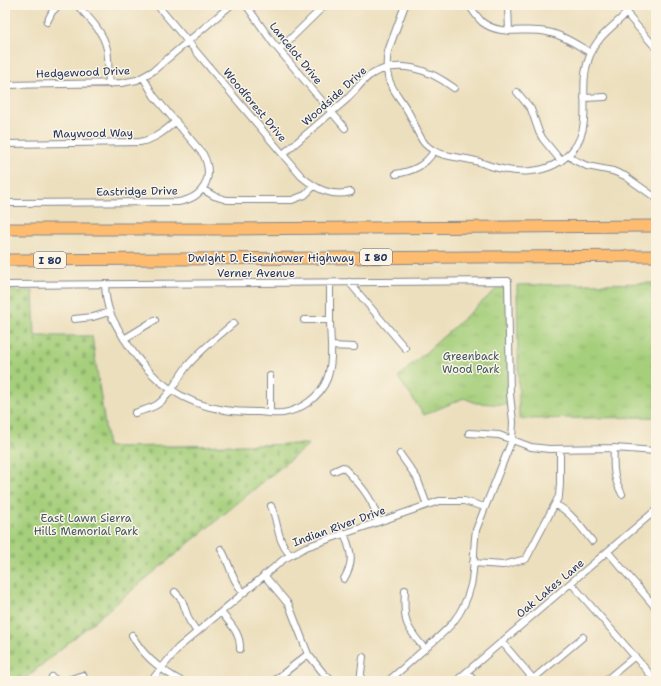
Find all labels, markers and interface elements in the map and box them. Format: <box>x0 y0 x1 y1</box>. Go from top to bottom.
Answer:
street label: Lancelot Drive <box>266 19 325 88</box>
street label: Hedgewood Drive <box>36 63 130 82</box>
street label: Woodside Drive <box>299 63 370 130</box>
street label: Woodforest Drive <box>219 65 290 145</box>
street label: Maywood Way <box>53 125 133 142</box>
street label: Eastridge Drive <box>96 183 178 200</box>
road number: I 80 <box>360 249 392 265</box>
street label: Dwight D. Eisenhower Highway <box>188 251 354 266</box>
road number: I 80 <box>34 252 66 268</box>
street label: Verner Avenue <box>217 266 295 281</box>
park label: Greenback Wood Park <box>442 349 500 377</box>
street label: Indian River Drive <box>291 503 388 550</box>
park label: East Lawn Sierra Hills Memorial Park <box>34 511 138 539</box>
street label: Oak Lakes Lane <box>513 556 587 621</box>

